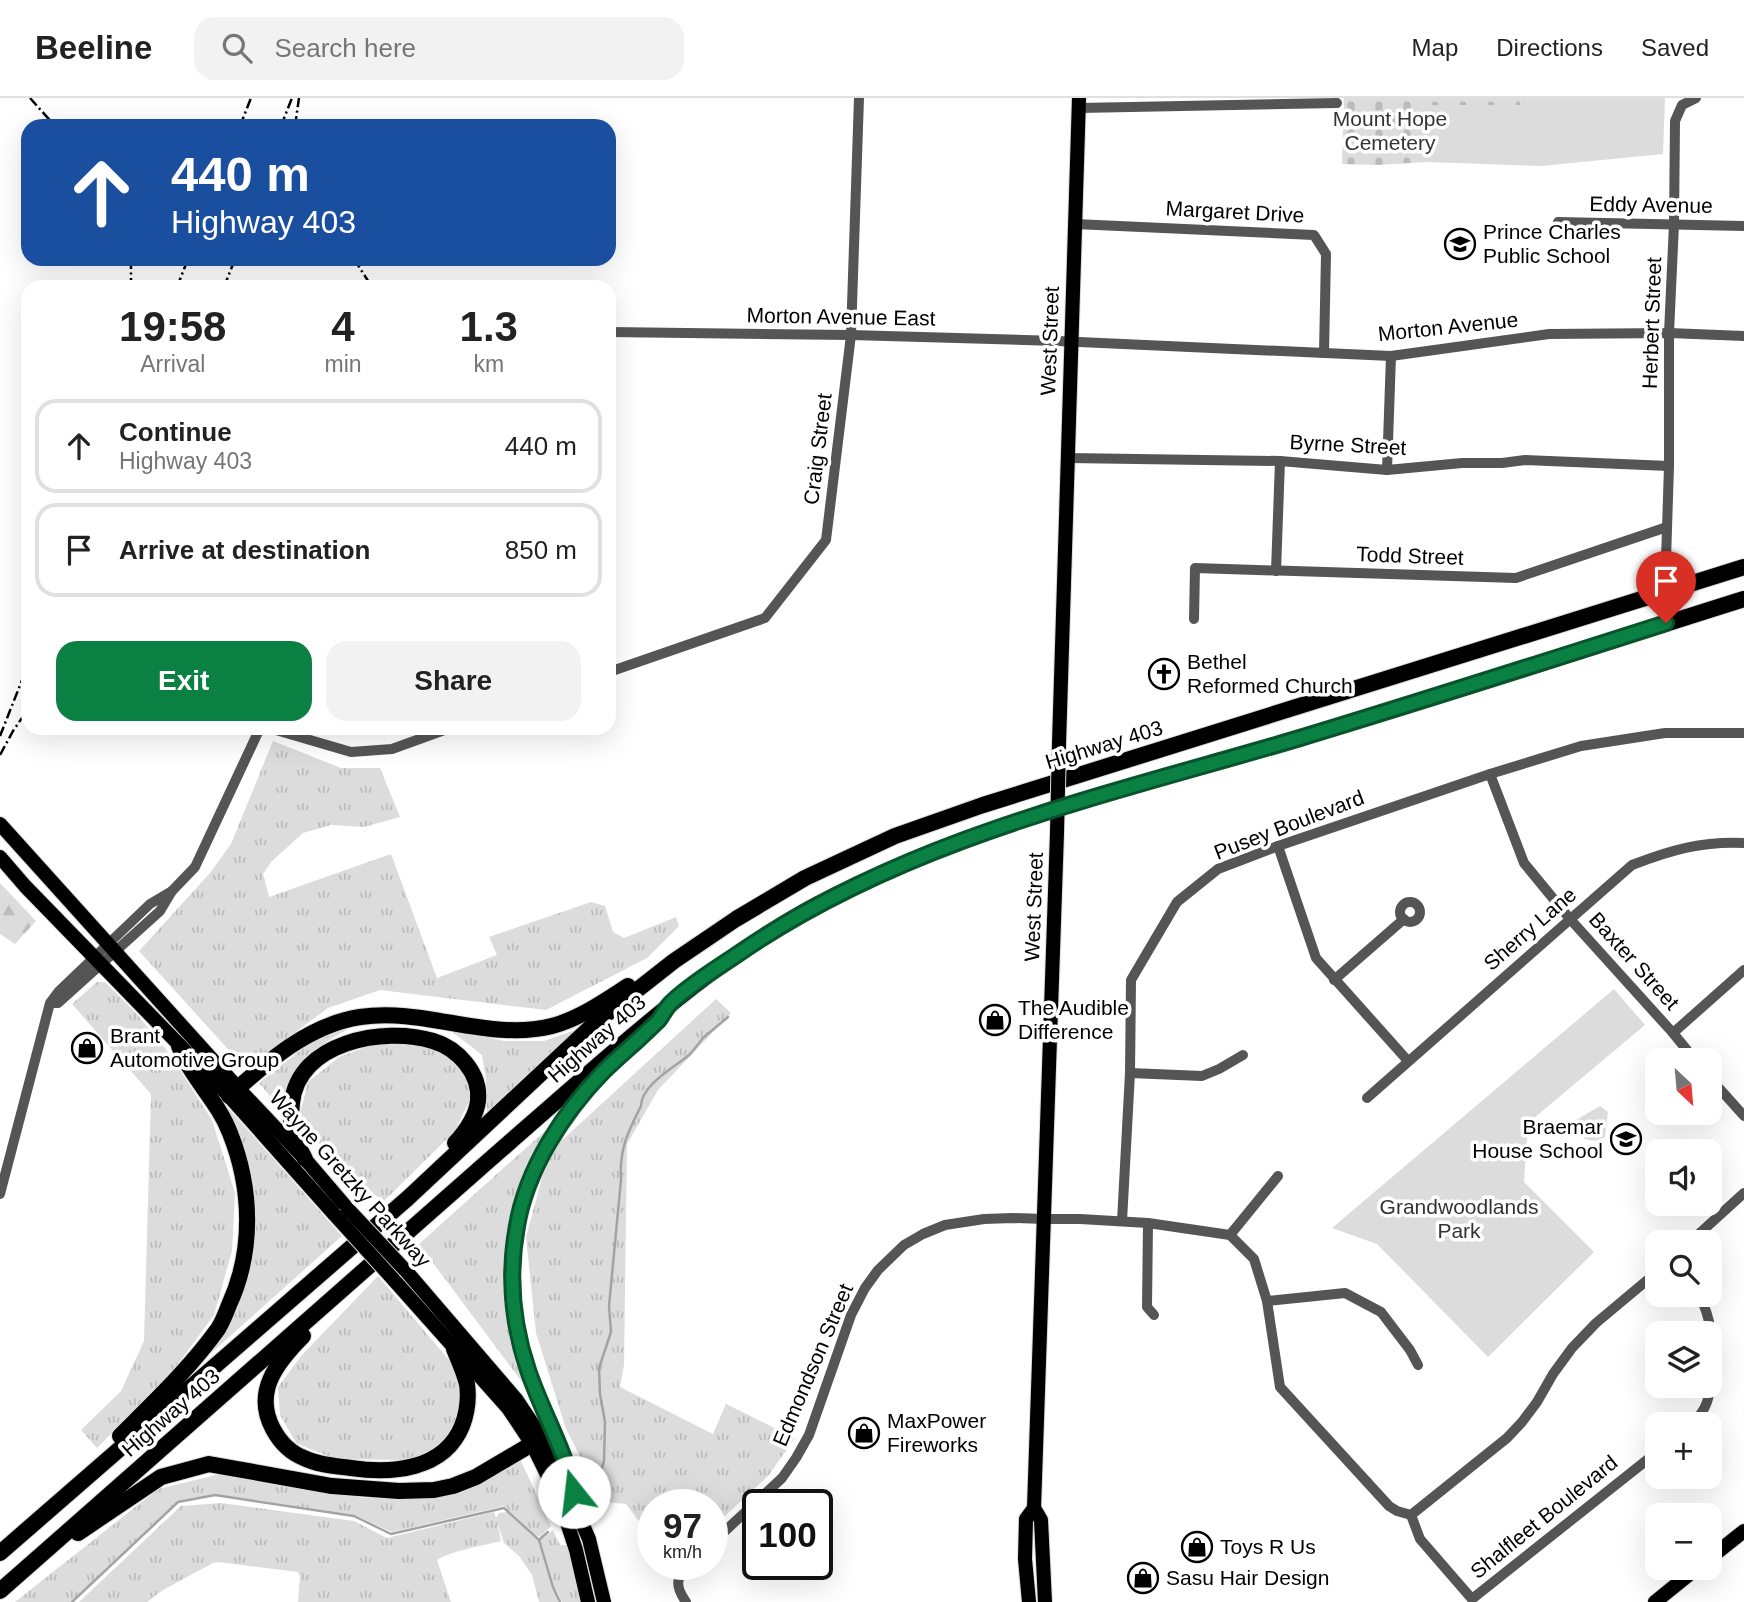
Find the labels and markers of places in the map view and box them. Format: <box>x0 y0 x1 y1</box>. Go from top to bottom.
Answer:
place label: Prince Charles Public School <box>1483 220 1621 267</box>
school or university icon: Prince Charles Public School <box>1443 227 1477 261</box>
pin <box>1636 551 1696 623</box>
place label: Bethel Reformed Church <box>1187 650 1353 697</box>
church icon: Bethel Reformed Church <box>1147 657 1181 691</box>
place label: The Audible Difference <box>1018 996 1129 1043</box>
shop icon: The Audible Difference <box>978 1003 1012 1037</box>
place label: Brant Automotive Group <box>110 1024 279 1071</box>
shop icon: Brant Automotive Group <box>70 1031 104 1065</box>
place label: Braemar House School <box>1472 1115 1603 1162</box>
school or university icon: Braemar House School <box>1609 1122 1643 1156</box>
place label: MaxPower Fireworks <box>887 1409 986 1456</box>
shop icon: MaxPower Fireworks <box>847 1416 881 1450</box>
shop icon: Toys R Us <box>1180 1530 1214 1564</box>
place label: Toys R Us <box>1220 1535 1316 1558</box>
shop icon: Sasu Hair Design <box>1126 1561 1160 1595</box>
place label: Sasu Hair Design <box>1166 1566 1329 1589</box>

